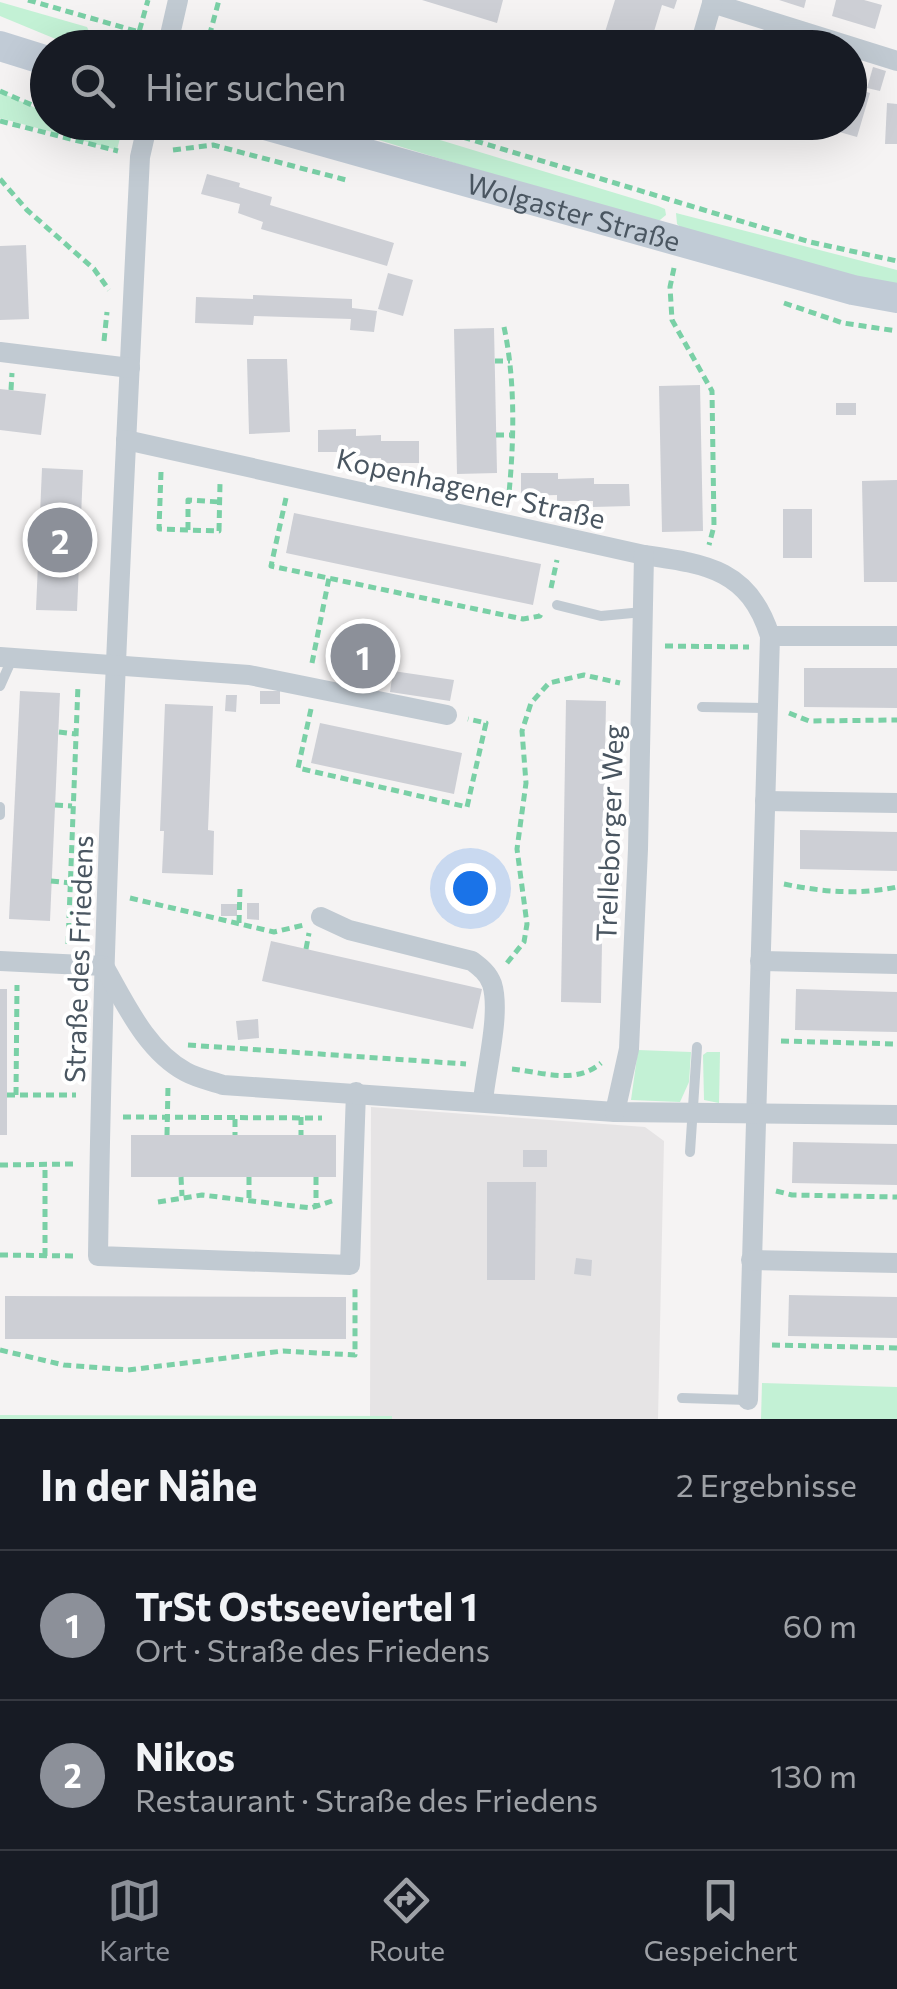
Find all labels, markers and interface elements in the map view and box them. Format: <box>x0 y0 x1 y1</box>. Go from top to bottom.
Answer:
search box <box>30 30 867 140</box>
icon: search <box>65 58 120 113</box>
text: Hier suchen <box>145 62 347 109</box>
street label: Wolgaster Straße <box>463 166 684 258</box>
street label: Kopenhagener Straße <box>333 441 609 535</box>
pin: 2 <box>28 502 92 578</box>
pin: 1 <box>330 618 396 694</box>
street label: Trelleborger Weg <box>588 724 630 942</box>
street label: Straße des Friedens <box>57 835 99 1083</box>
your location <box>445 863 496 914</box>
text: In der Nähe <box>40 1458 257 1510</box>
text: 2 Ergebnisse <box>676 1464 857 1504</box>
text: TrSt Ostseeviertel 1 <box>135 1582 478 1629</box>
text: 1 <box>65 1605 80 1645</box>
text: 60 m <box>783 1605 857 1645</box>
text: Ort · Straße des Friedens <box>135 1629 490 1669</box>
text: Nikos <box>135 1732 235 1779</box>
text: 2 <box>63 1755 82 1795</box>
text: 130 m <box>770 1755 857 1795</box>
text: Restaurant · Straße des Friedens <box>135 1779 598 1819</box>
tab: Karte <box>99 1873 170 1967</box>
tab: Route <box>369 1873 445 1967</box>
tab: Gespeichert <box>644 1873 798 1967</box>

